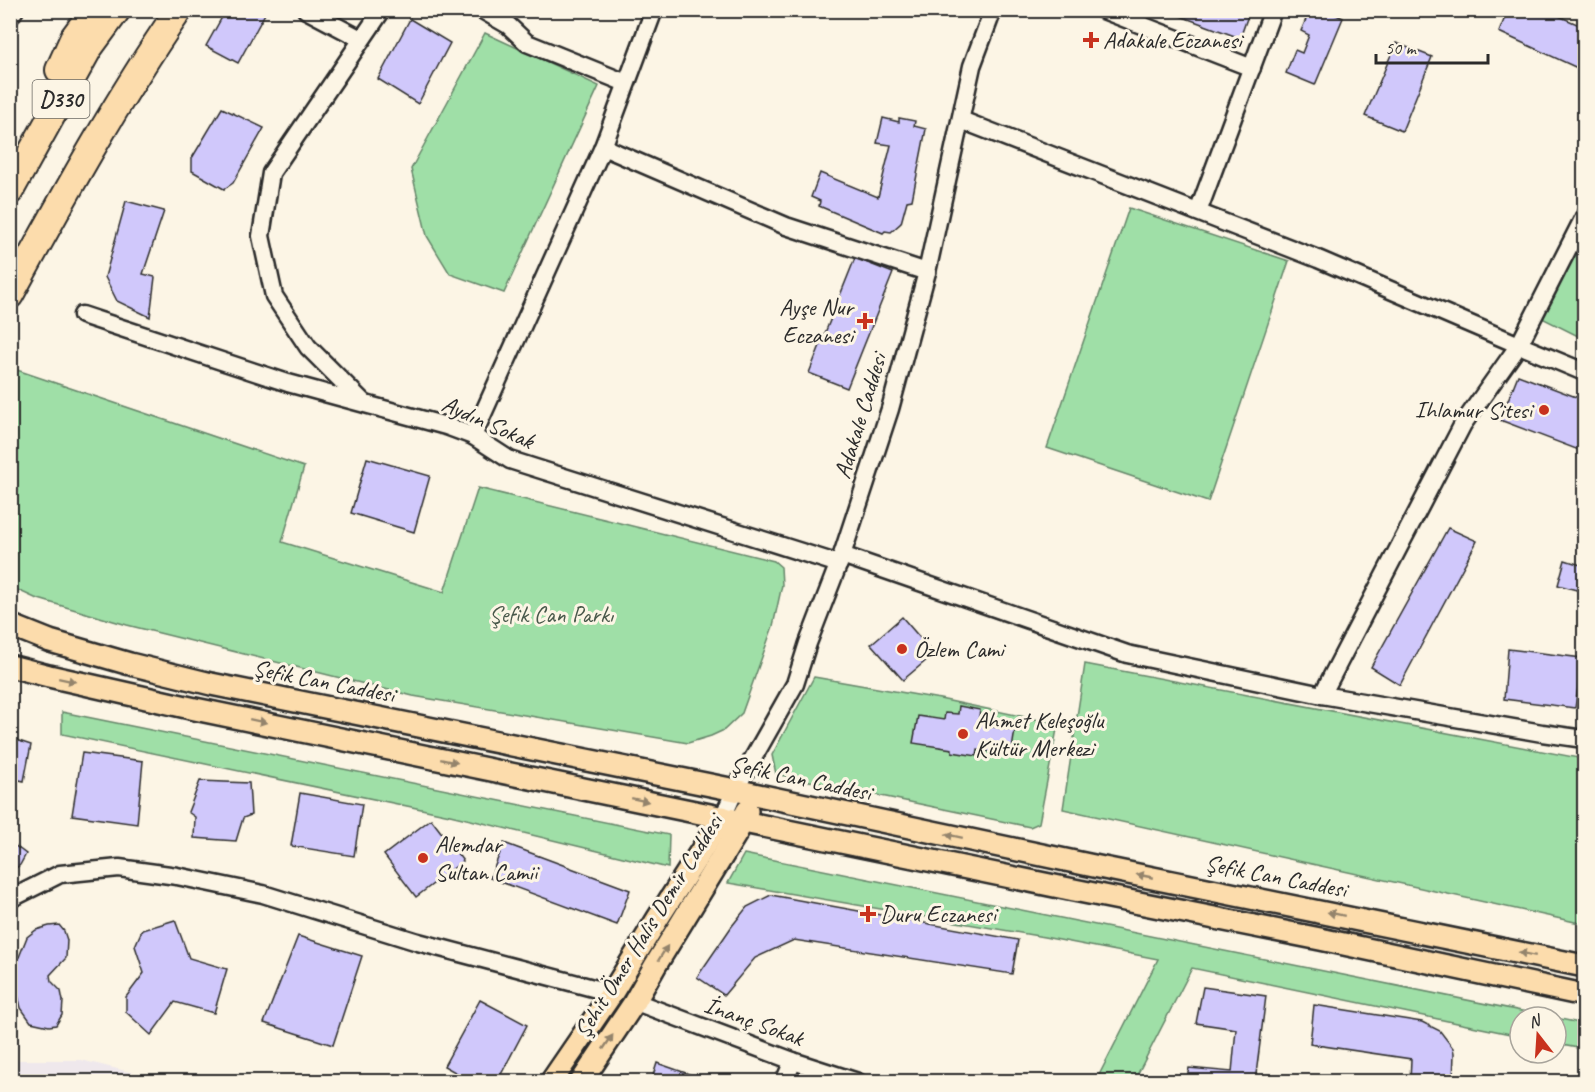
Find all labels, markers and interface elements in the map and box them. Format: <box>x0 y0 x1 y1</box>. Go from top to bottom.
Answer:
place label: Adakale Eczanesi <box>1103 25 1245 55</box>
scale bar <box>1376 27 1488 65</box>
marker: Adakale Eczanesi <box>1084 33 1098 47</box>
text: 50 m <box>1385 37 1418 59</box>
road number: D330 <box>32 80 90 118</box>
place label: Ayşe Nur Eczanesi <box>779 292 857 350</box>
marker: Ayşe Nur Eczanesi <box>858 314 872 328</box>
street label: Adakale Caddesi <box>827 346 894 482</box>
street label: Aydın Sokak <box>437 388 541 456</box>
place label: Ihlamur Sitesi <box>1415 395 1535 425</box>
marker: Ihlamur Sitesi <box>1537 403 1551 417</box>
park label: Şefik Can Parkı <box>489 599 615 629</box>
place label: Özlem Cami <box>914 634 1007 664</box>
marker: Özlem Cami <box>895 642 909 656</box>
street label: Şefik Can Caddesi <box>251 653 400 710</box>
one-way arrow <box>58 676 77 685</box>
place label: Ahmet Keleşoğlu Kültür Merkezi <box>975 705 1106 763</box>
one-way arrow <box>248 717 267 727</box>
marker: Ahmet Keleşoğlu Kültür Merkezi <box>956 727 970 741</box>
street label: Şefik Can Caddesi <box>728 748 877 808</box>
one-way arrow <box>439 757 458 766</box>
one-way arrow <box>630 796 649 805</box>
street label: Şehit Ömer Halis Demir Caddesi <box>567 806 730 1043</box>
place label: Alemdar Sultan Camii <box>435 829 540 887</box>
one-way arrow <box>945 831 963 841</box>
street label: Şefik Can Caddesi <box>1203 848 1352 905</box>
marker: Alemdar Sultan Camii <box>416 851 430 865</box>
one-way arrow <box>1135 871 1154 880</box>
place label: Duru Eczanesi <box>880 899 998 929</box>
marker: Duru Eczanesi <box>861 907 875 921</box>
one-way arrow <box>1327 909 1346 918</box>
one-way arrow <box>658 945 669 961</box>
one-way arrow <box>1517 949 1536 958</box>
street label: İnanç Sokak <box>700 989 810 1053</box>
north arrow <box>1508 1005 1568 1065</box>
text: N <box>1526 1010 1545 1033</box>
one-way arrow <box>602 1034 613 1051</box>

